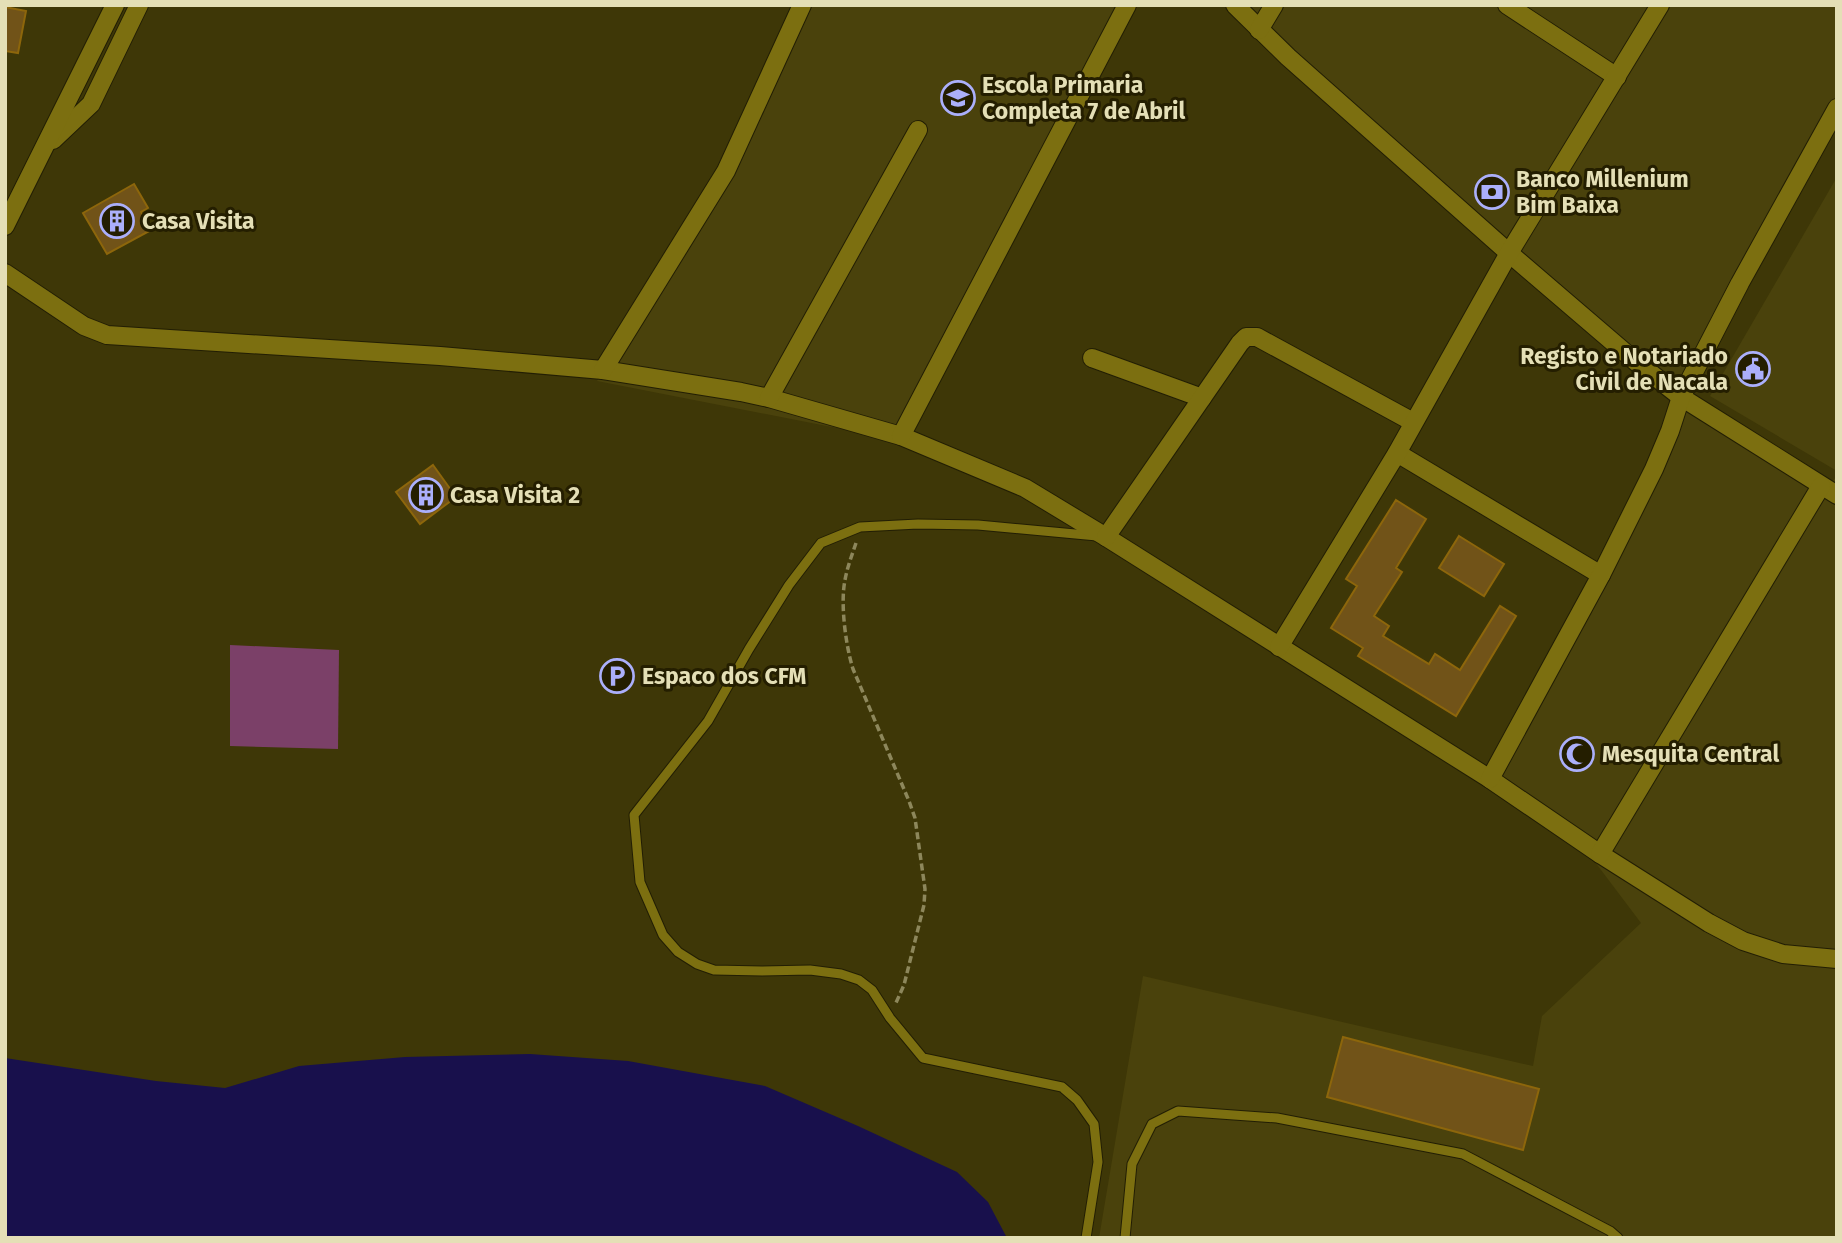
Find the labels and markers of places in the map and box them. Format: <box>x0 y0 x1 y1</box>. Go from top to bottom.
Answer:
place label: Escola Primaria Completa 7 de Abril <box>982 71 1186 125</box>
school or university icon: Escola Primaria Completa 7 de Abril <box>939 79 977 117</box>
place label: Banco Millenium Bim Baixa <box>1516 165 1689 219</box>
bank icon: Banco Millenium Bim Baixa <box>1473 173 1511 211</box>
building icon: Casa Visita <box>98 202 136 240</box>
place label: Casa Visita <box>142 207 255 235</box>
place label: Registo e Notariado Civil de Nacala <box>1520 342 1728 396</box>
public building icon: Registo e Notariado Civil de Nacala <box>1734 350 1772 388</box>
building icon: Casa Visita 2 <box>407 476 445 514</box>
place label: Casa Visita 2 <box>450 481 580 509</box>
parking icon: Espaco dos CFM <box>598 657 636 695</box>
place label: Espaco dos CFM <box>642 662 806 690</box>
mosque icon: Mesquita Central <box>1558 735 1596 773</box>
place label: Mesquita Central <box>1602 740 1779 768</box>

